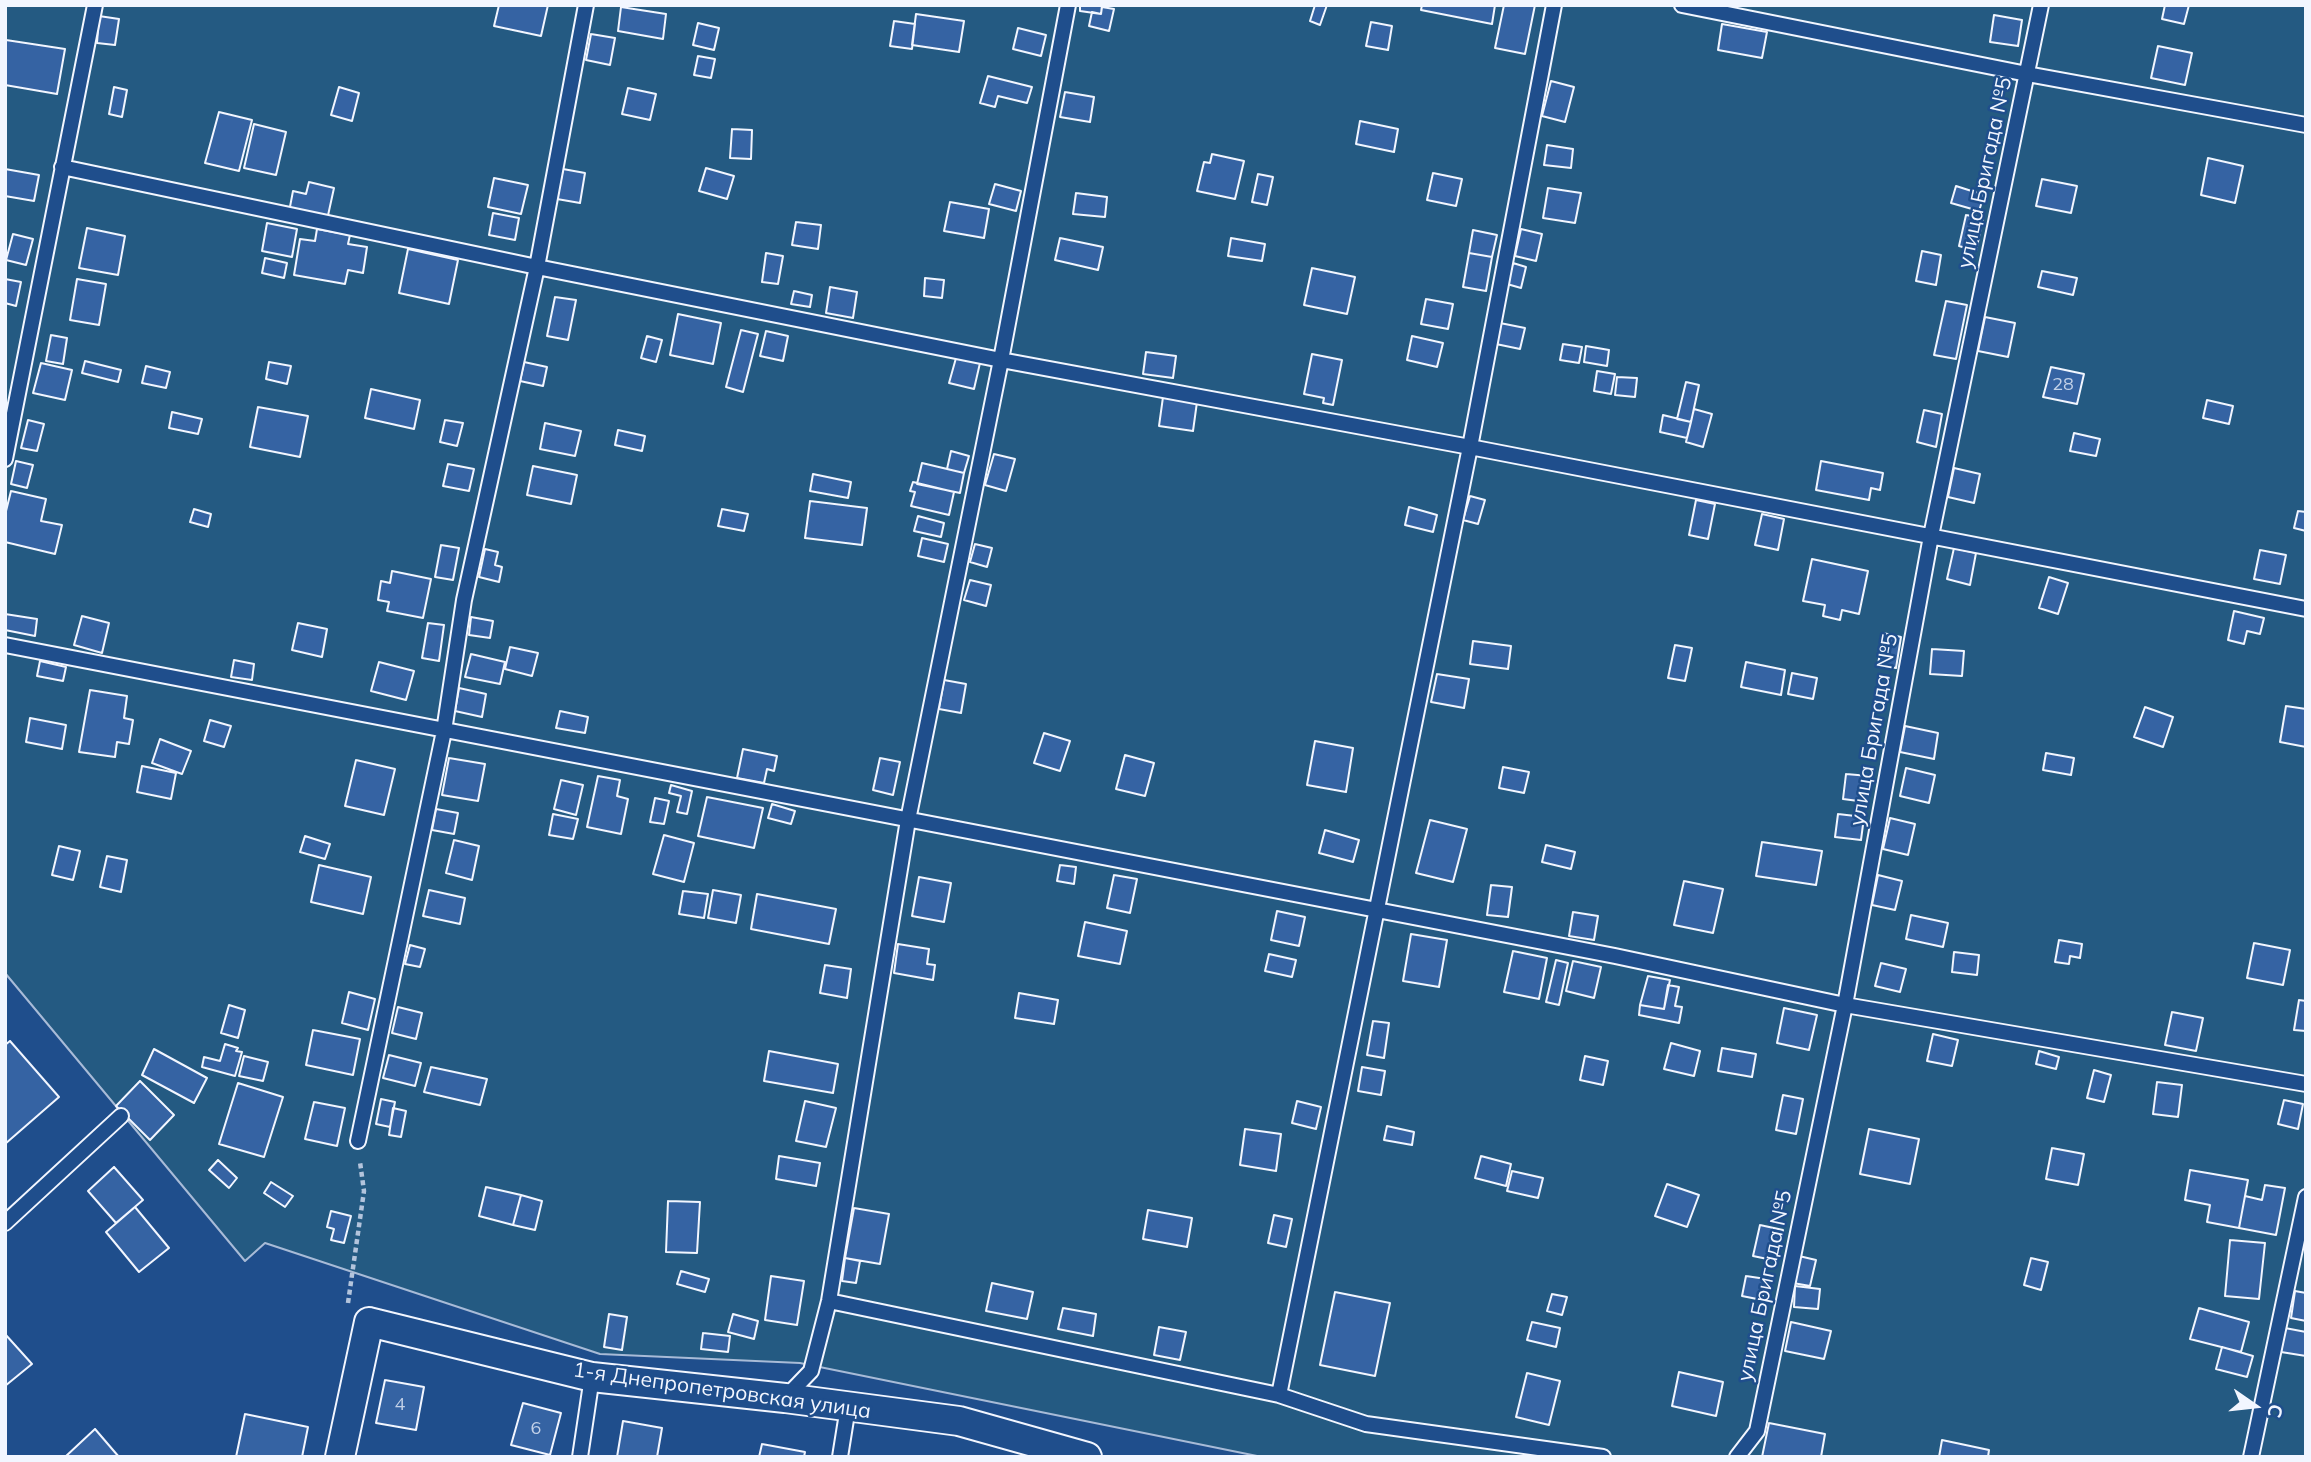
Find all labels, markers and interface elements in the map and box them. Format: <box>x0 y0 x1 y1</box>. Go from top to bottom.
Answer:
street label: улица Бригада №5 <box>1952 75 2018 271</box>
house number: 28 <box>2052 374 2074 396</box>
street label: улица Бригада №5 <box>1845 632 1903 828</box>
street label: улица Бригада №5 <box>1732 1188 1798 1384</box>
street label: 1-я Днепропетровская улица <box>571 1358 873 1424</box>
north arrow <box>2220 1371 2290 1441</box>
house number: 4 <box>395 1394 405 1416</box>
text: С <box>2262 1402 2289 1420</box>
house number: 6 <box>531 1418 541 1440</box>

